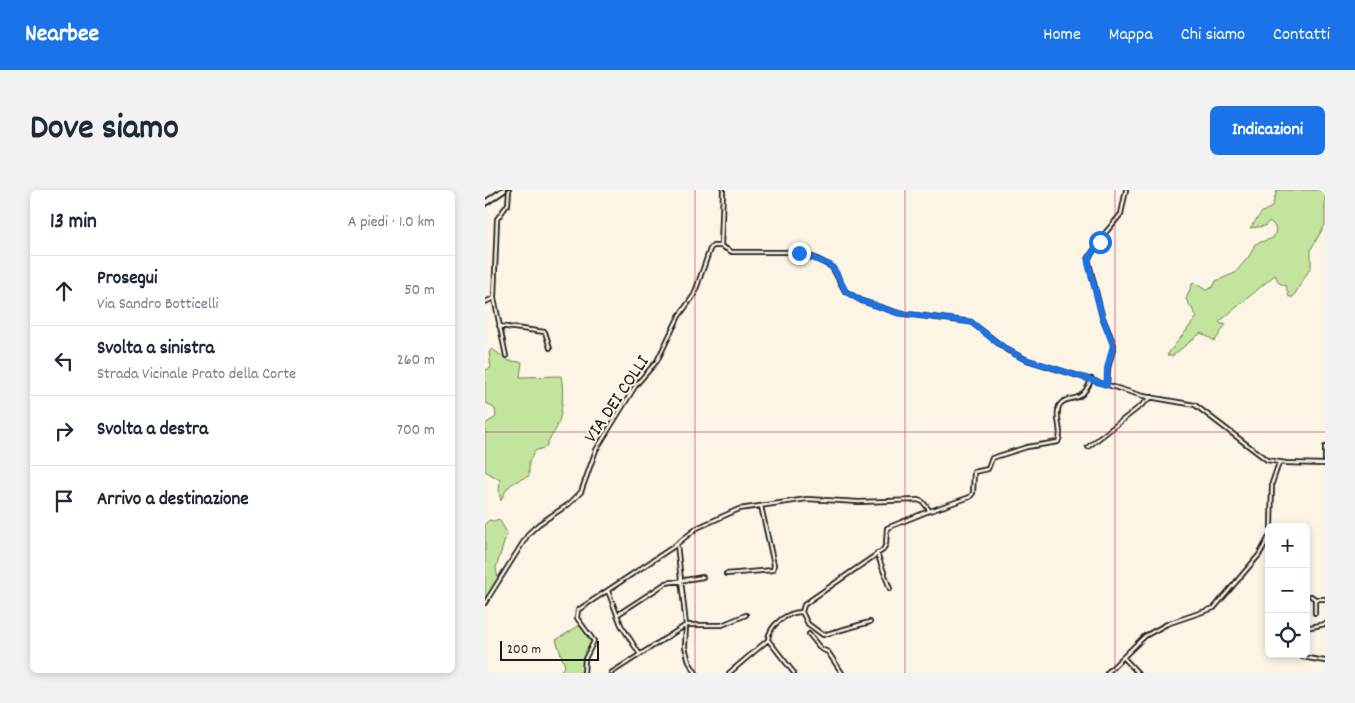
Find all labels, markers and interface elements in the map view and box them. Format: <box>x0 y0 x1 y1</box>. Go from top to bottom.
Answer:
text: Nearbee <box>25 18 99 52</box>
text: Home <box>1043 23 1081 48</box>
text: Mappa <box>1109 23 1153 48</box>
text: Chi siamo <box>1181 23 1245 48</box>
text: Contatti <box>1273 23 1330 48</box>
text: Dove siamo <box>30 105 179 155</box>
button: Indicazioni <box>1210 106 1325 155</box>
text: 13 min <box>50 208 97 238</box>
text: A piedi · 1.0 km <box>348 211 435 234</box>
route start <box>1089 231 1112 254</box>
route end <box>788 242 811 265</box>
text: Prosegui <box>97 266 157 293</box>
icon: ahead <box>50 277 78 305</box>
text: 50 m <box>404 279 435 302</box>
text: Via Sandro Botticelli <box>97 293 218 316</box>
text: Svolta a sinistra <box>97 336 215 363</box>
icon: left <box>50 347 78 375</box>
text: 260 m <box>397 349 435 372</box>
street label: VIA DEI COLLI <box>579 351 657 449</box>
text: Strada Vicinale Prato della Corte <box>97 363 296 386</box>
icon: right <box>50 417 78 445</box>
text: Svolta a destra <box>97 417 208 444</box>
text: 700 m <box>397 419 435 442</box>
icon: arrive <box>50 487 78 515</box>
text: Arrivo a destinazione <box>97 487 249 514</box>
map controls <box>1265 523 1310 658</box>
button: + <box>1265 523 1310 568</box>
button: − <box>1265 568 1310 613</box>
button: locate <box>1265 613 1310 658</box>
scale bar <box>500 638 599 661</box>
text: 200 m <box>507 640 541 660</box>

